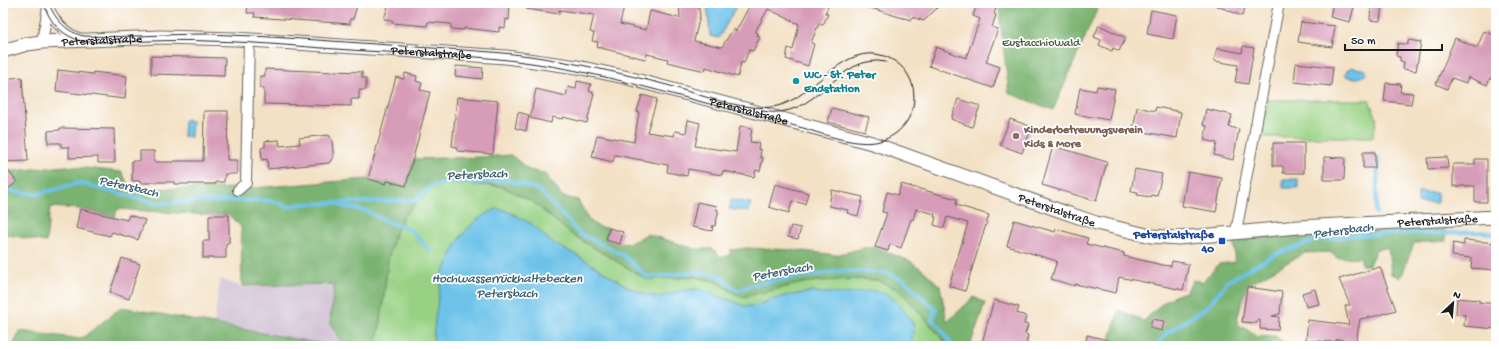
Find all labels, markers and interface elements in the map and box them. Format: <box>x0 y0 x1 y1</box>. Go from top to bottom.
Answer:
scale bar <box>1345 26 1442 52</box>
street label: Peterstalstraße <box>60 33 143 50</box>
text: 50 m <box>1351 35 1376 49</box>
park label: Eustacchiowald <box>1002 37 1081 51</box>
street label: Peterstalstraße <box>389 44 473 64</box>
place label: WC - St. Peter Endstation <box>803 69 877 97</box>
marker: WC - St. Peter Endstation <box>791 76 801 86</box>
street label: Peterstalstraße <box>707 95 790 130</box>
place label: Kinderbetreuungsverein Kids & More <box>1023 124 1143 152</box>
marker: Kinderbetreuungsverein Kids & More <box>1011 131 1021 141</box>
water label: Petersbach <box>446 167 509 184</box>
water label: Petersbach <box>97 173 161 202</box>
street label: Peterstalstraße <box>1015 191 1098 232</box>
street label: Peterstalstraße <box>1396 213 1479 231</box>
water label: Petersbach <box>1312 220 1375 243</box>
place label: Peterstalstraße 40 <box>1133 229 1215 257</box>
marker: Peterstalstraße 40 <box>1217 236 1227 246</box>
water label: Petersbach <box>751 260 815 285</box>
water label: Hochwasserrückhaltebecken Petersbach <box>432 272 583 302</box>
north arrow <box>1433 283 1473 323</box>
text: N <box>1451 289 1462 303</box>

